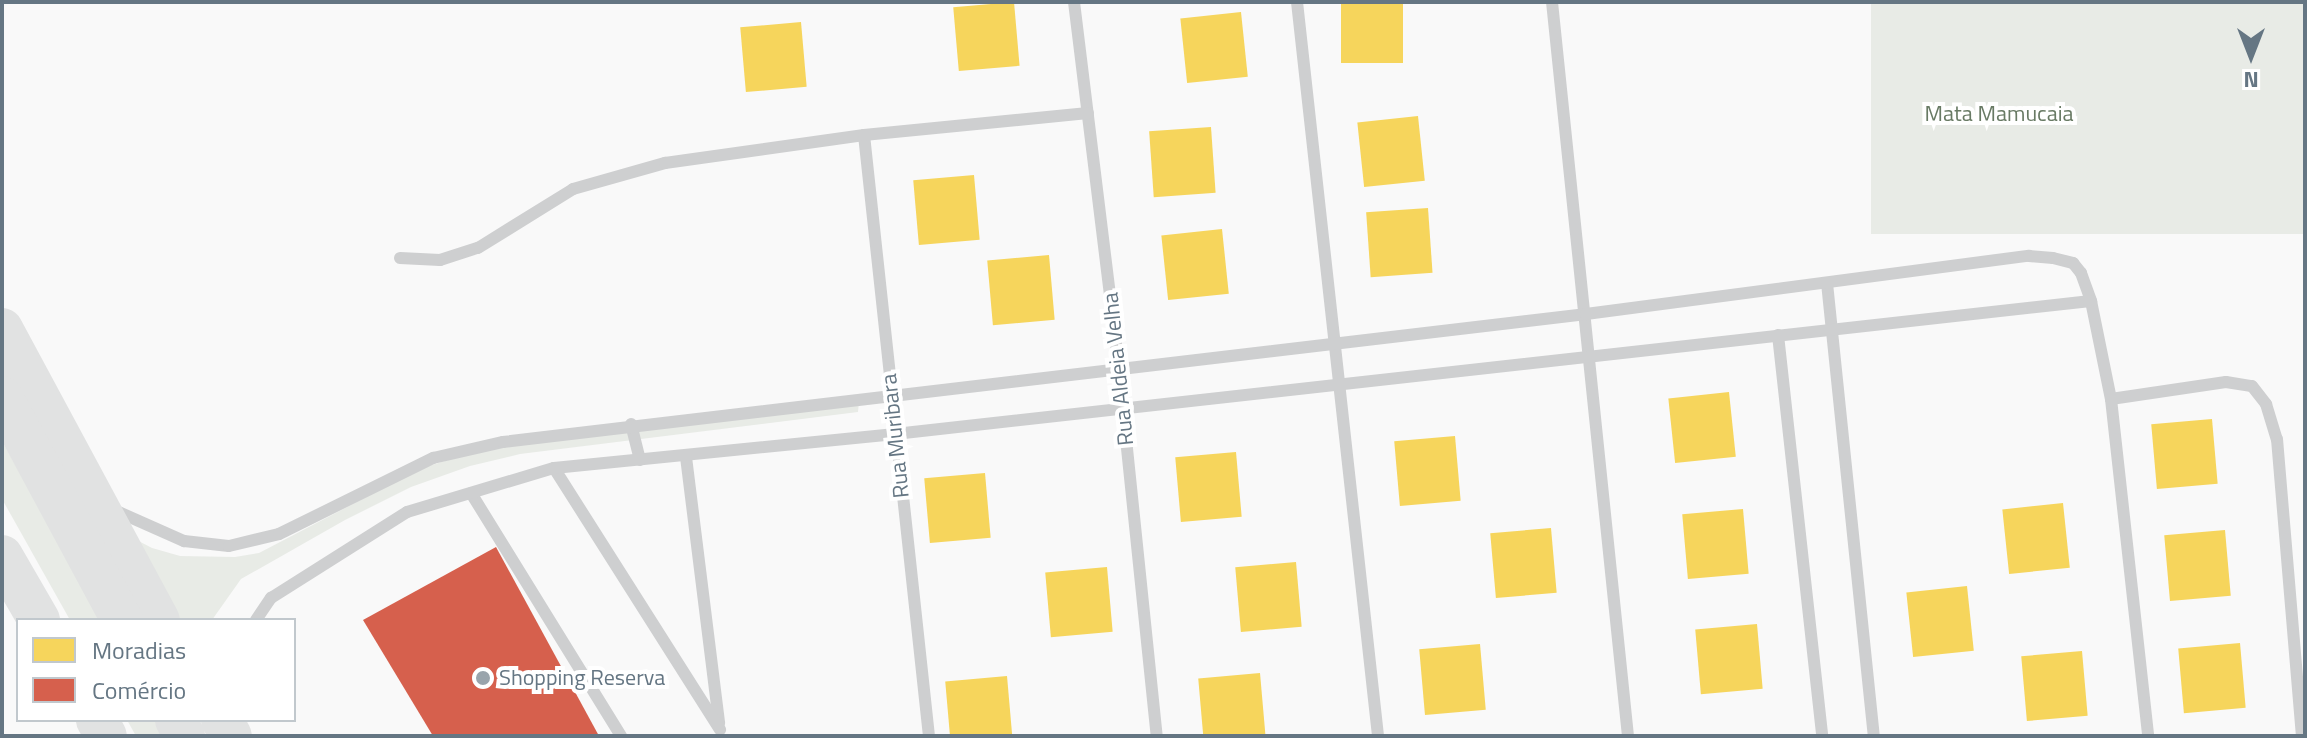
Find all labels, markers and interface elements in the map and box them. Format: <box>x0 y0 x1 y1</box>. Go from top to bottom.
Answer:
north arrow <box>2211 16 2291 96</box>
text: N <box>2243 63 2259 97</box>
park label: Mata Mamucaia <box>1924 101 2074 127</box>
street label: Rua Aldeia Velha <box>1097 291 1139 447</box>
street label: Rua Muribara <box>875 373 915 499</box>
legend <box>16 618 296 722</box>
text: Moradias <box>92 632 186 668</box>
place label: Shopping Reserva <box>499 665 665 691</box>
marker: Shopping Reserva <box>474 669 492 687</box>
text: Comércio <box>92 672 186 708</box>

